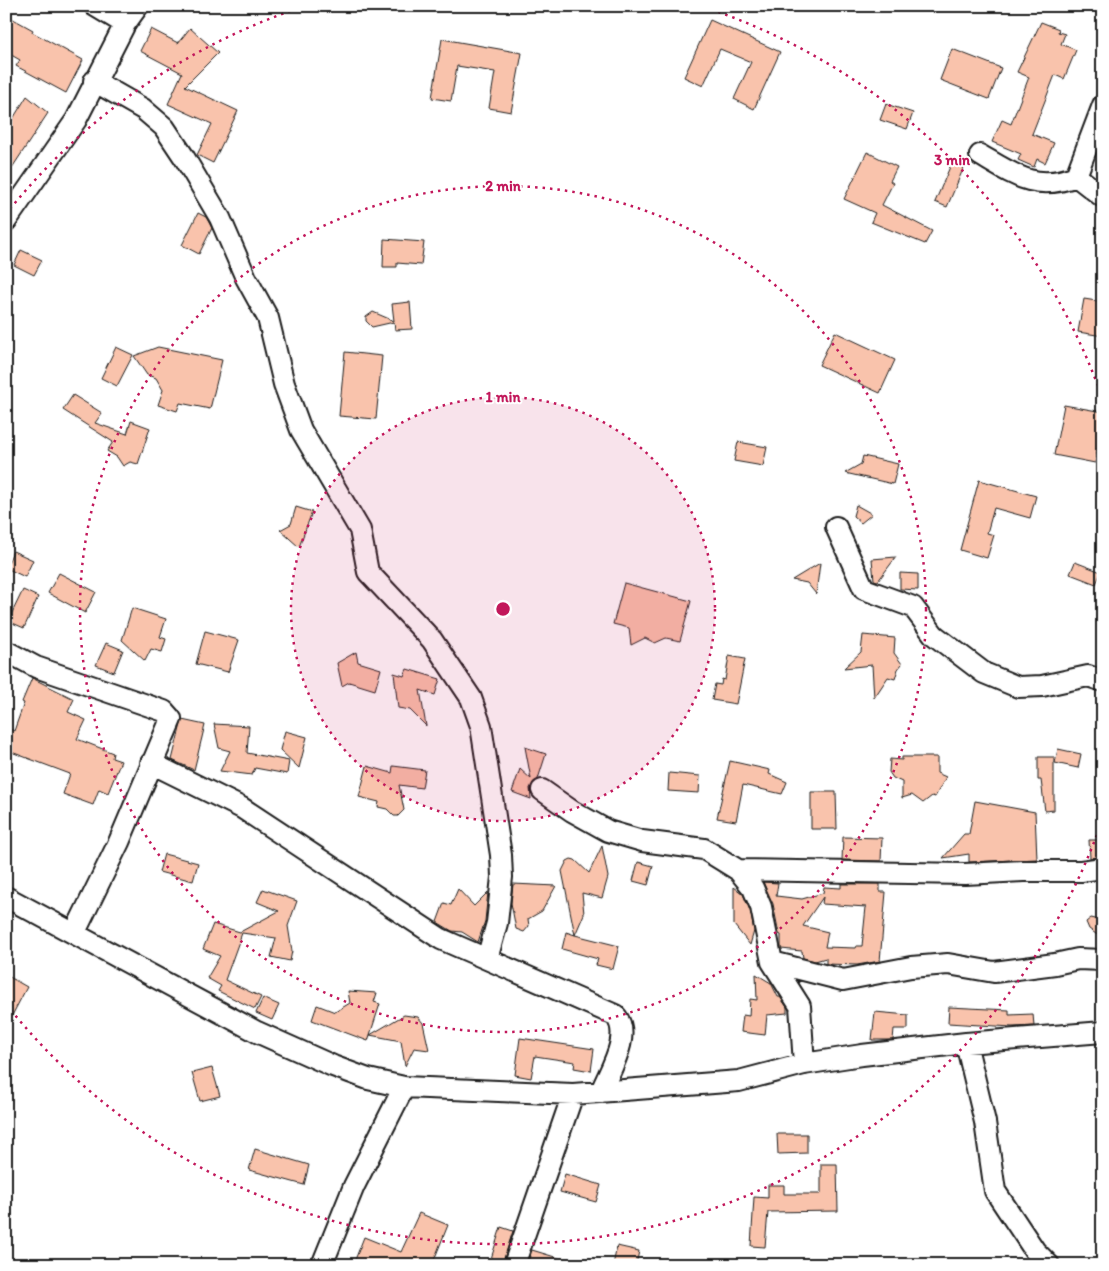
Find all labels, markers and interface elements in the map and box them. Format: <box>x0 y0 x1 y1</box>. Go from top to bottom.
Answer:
text: 3 min <box>934 151 971 169</box>
text: 2 min <box>485 177 522 195</box>
text: 1 min <box>486 388 521 406</box>
centre of rings <box>494 600 512 618</box>

